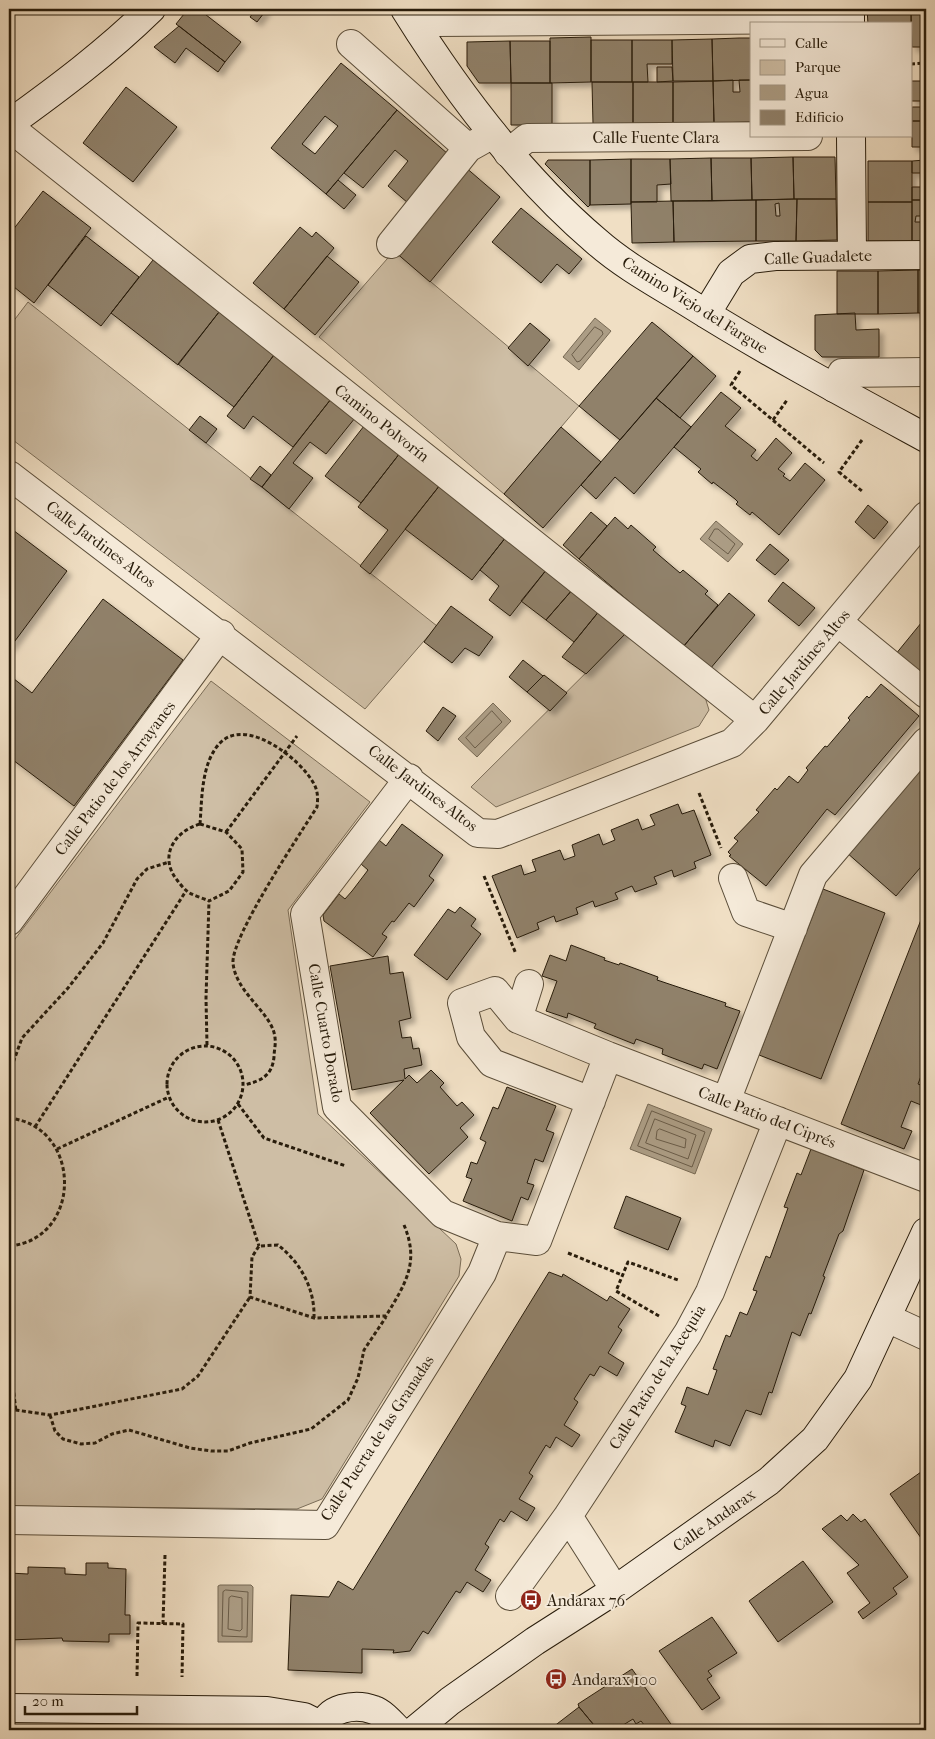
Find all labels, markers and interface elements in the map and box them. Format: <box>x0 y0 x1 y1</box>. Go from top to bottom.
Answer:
legend <box>750 22 912 138</box>
text: Calle <box>795 34 828 52</box>
text: Parque <box>795 58 841 76</box>
text: Agua <box>794 84 829 102</box>
text: Edificio <box>795 108 844 126</box>
street label: Calle Fuente Clara <box>593 128 720 147</box>
street label: Calle Guadalete <box>764 246 872 268</box>
street label: Camino Viejo del Fargue <box>619 252 771 358</box>
street label: Camino Polvorín <box>331 380 434 466</box>
street label: Calle Jardines Altos <box>42 497 160 591</box>
street label: Calle Jardines Altos <box>754 605 854 719</box>
street label: Calle Patio de los Arrayanes <box>51 697 179 859</box>
street label: Calle Jardines Altos <box>364 741 482 835</box>
street label: Calle Cuarto Dorado <box>304 962 348 1104</box>
street label: Calle Patio del Ciprés <box>695 1082 839 1152</box>
street label: Calle Patio de la Acequia <box>605 1301 710 1453</box>
street label: Calle Puerta de las Granadas <box>316 1352 438 1524</box>
street label: Calle Andarax <box>669 1484 760 1555</box>
bus stop icon: Andarax 76 <box>519 1588 543 1612</box>
place label: Andarax 76 <box>546 1591 625 1610</box>
bus stop icon: Andarax 100 <box>544 1667 568 1691</box>
place label: Andarax 100 <box>571 1670 657 1689</box>
scale bar <box>25 1684 138 1716</box>
text: 20 m <box>32 1692 64 1710</box>

